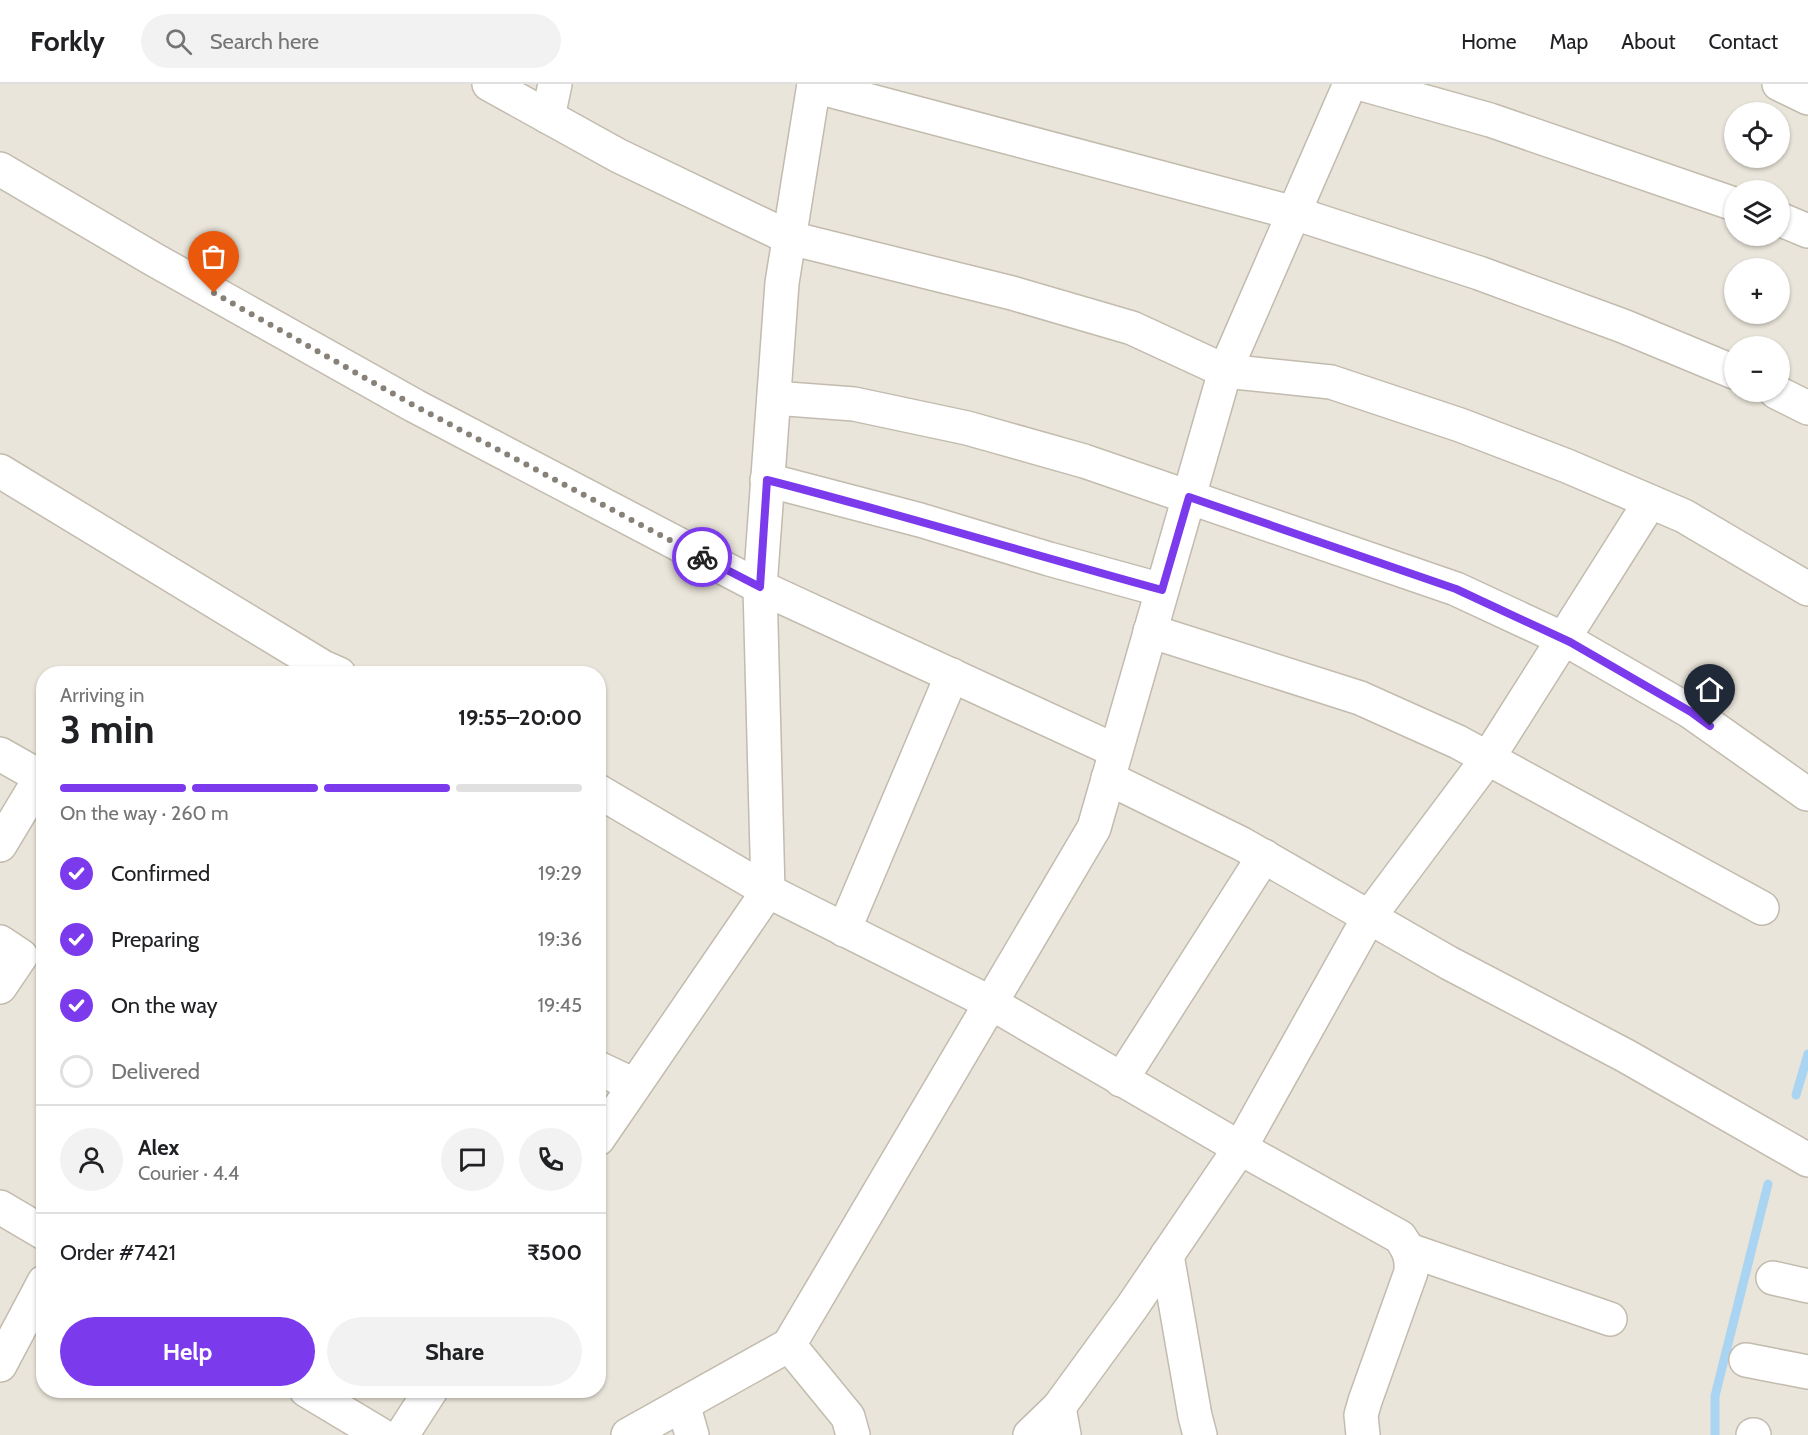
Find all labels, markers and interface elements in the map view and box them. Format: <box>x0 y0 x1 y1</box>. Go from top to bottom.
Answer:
search box <box>141 14 561 68</box>
text: Forkly <box>30 24 105 58</box>
icon: search <box>162 25 195 58</box>
text: Search here <box>210 28 319 55</box>
text: Home <box>1461 29 1517 54</box>
text: Map <box>1550 29 1588 54</box>
text: About <box>1621 29 1675 54</box>
text: Contact <box>1708 29 1778 54</box>
map controls <box>1724 102 1790 402</box>
button: locate <box>1724 102 1790 168</box>
button: layers <box>1724 180 1790 246</box>
pin <box>188 231 239 293</box>
icon: bag <box>197 240 230 273</box>
button: + <box>1724 258 1790 324</box>
button: − <box>1724 336 1790 402</box>
courier <box>672 527 732 587</box>
icon: bike <box>686 541 719 574</box>
pin <box>1684 664 1735 726</box>
icon: home <box>1693 673 1726 706</box>
text: Arriving in <box>60 683 144 707</box>
text: 19:55–20:00 <box>458 704 582 731</box>
text: 3 min <box>60 705 155 753</box>
text: On the way · 260 m <box>60 801 229 825</box>
icon: check <box>60 857 93 890</box>
text: Confirmed <box>111 860 210 887</box>
text: 19:29 <box>538 861 582 885</box>
icon: check <box>60 923 93 956</box>
text: Preparing <box>111 926 199 953</box>
text: 19:36 <box>538 927 582 951</box>
icon: check <box>60 989 93 1022</box>
text: On the way <box>111 992 218 1019</box>
text: 19:45 <box>538 993 582 1017</box>
text: Delivered <box>111 1058 200 1085</box>
button: person <box>60 1128 123 1191</box>
button: chat <box>441 1128 504 1191</box>
button: phone <box>519 1128 582 1191</box>
text: Alex <box>138 1134 179 1161</box>
text: Courier · 4.4 <box>138 1161 239 1185</box>
text: Order #7421 <box>60 1239 176 1266</box>
text: ₹500 <box>527 1239 582 1266</box>
button: Help <box>60 1317 315 1386</box>
button: Share <box>327 1317 582 1386</box>

